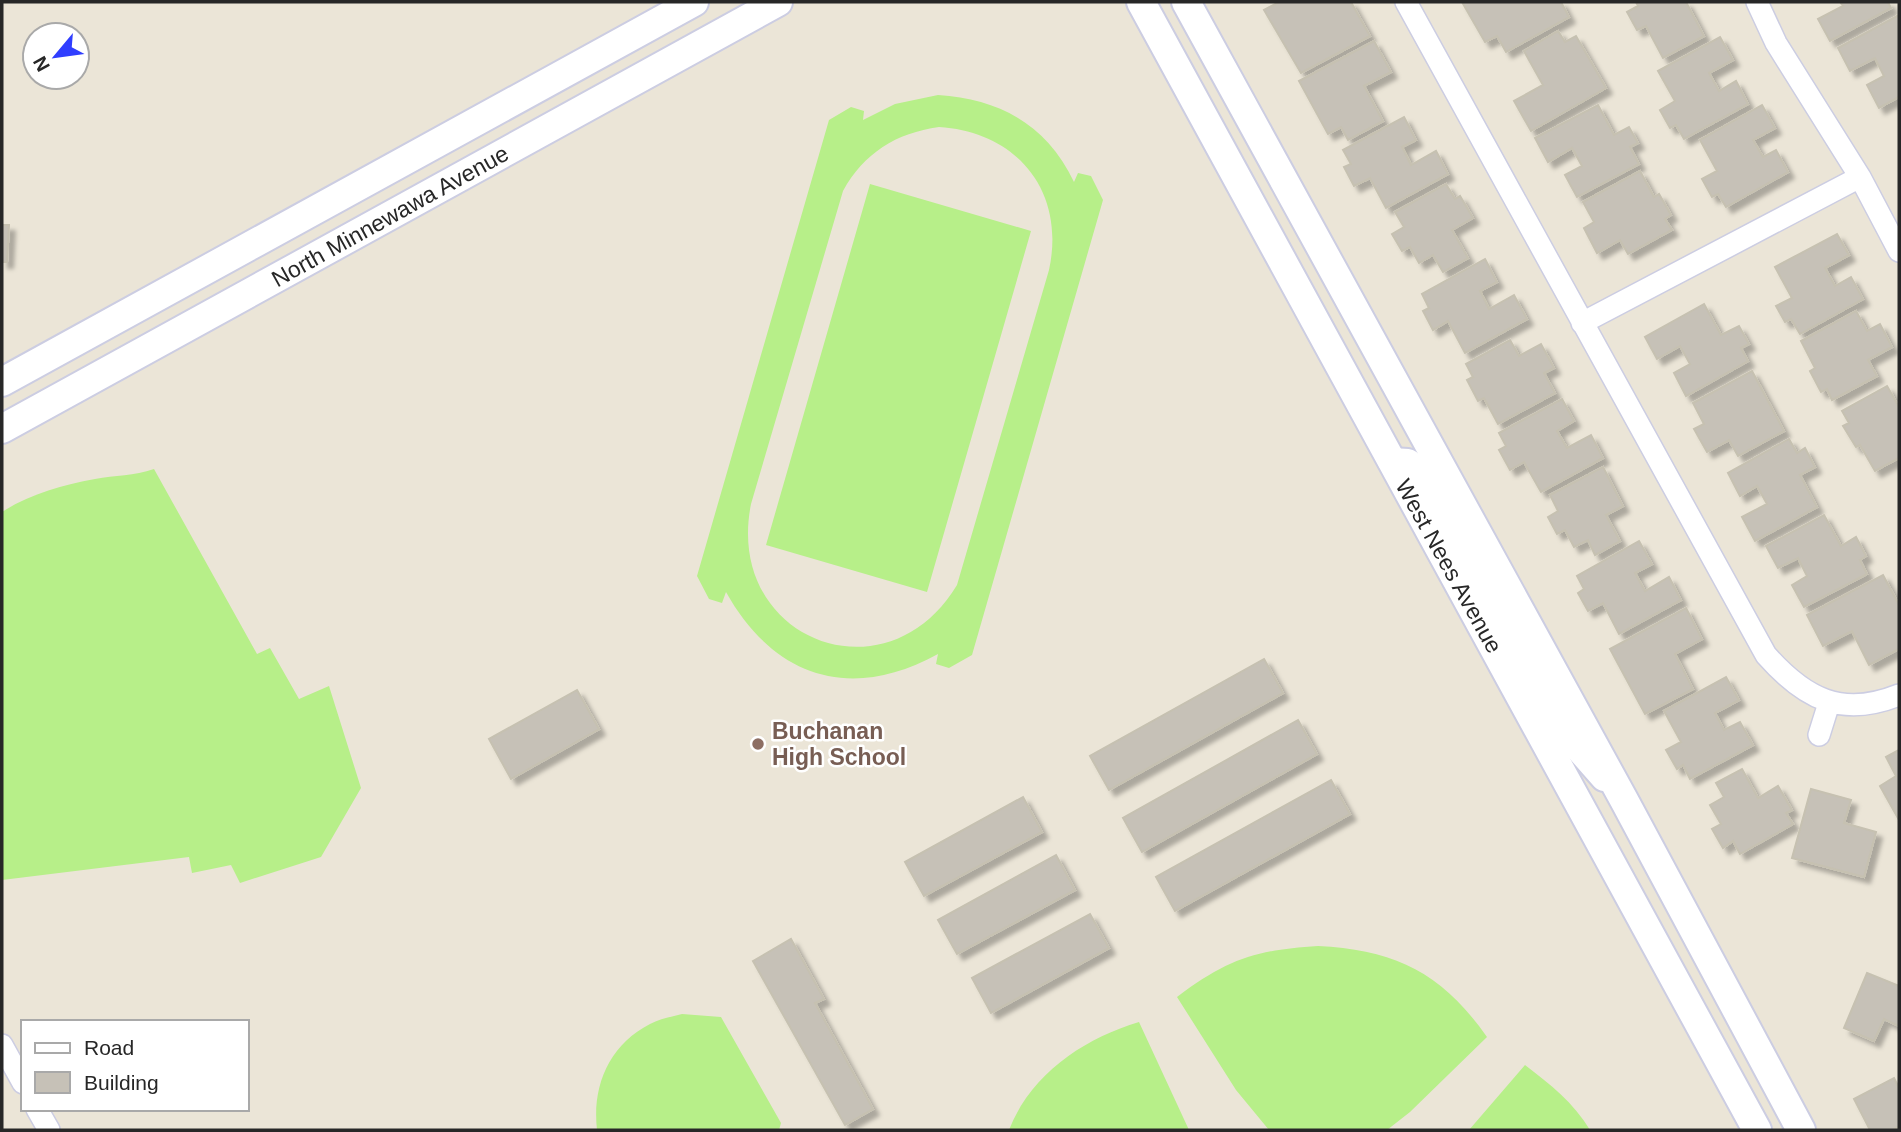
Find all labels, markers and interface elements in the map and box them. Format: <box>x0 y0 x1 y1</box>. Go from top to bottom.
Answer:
north arrow <box>21 21 91 91</box>
text: N <box>29 53 54 75</box>
street label: North Minnewawa Avenue <box>267 140 513 292</box>
street label: West Nees Avenue <box>1390 475 1508 657</box>
place label: Buchanan High School <box>772 718 906 770</box>
marker: Buchanan High School <box>750 736 766 752</box>
legend <box>21 1020 248 1111</box>
text: Road <box>84 1036 134 1059</box>
text: Building <box>84 1071 159 1094</box>

